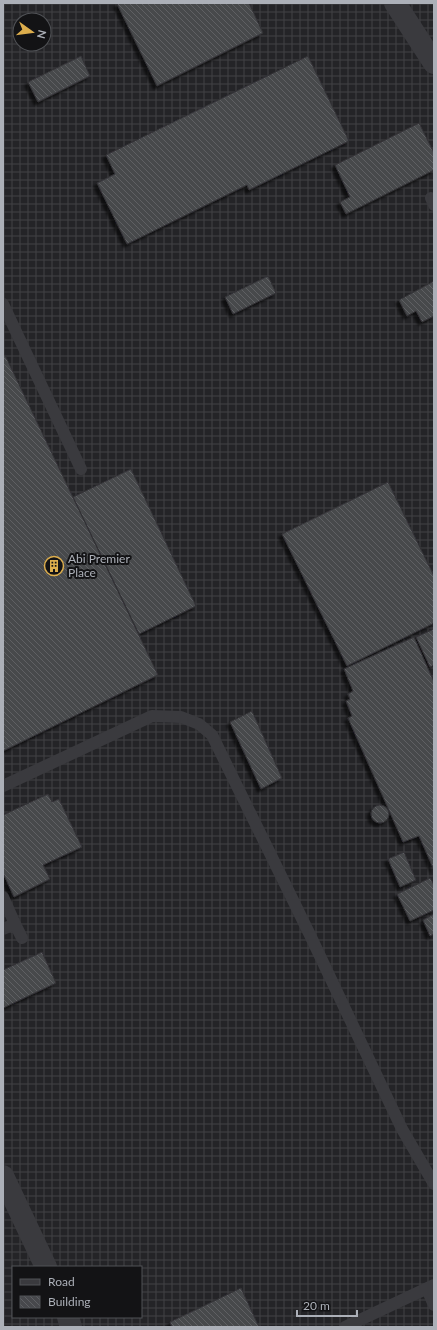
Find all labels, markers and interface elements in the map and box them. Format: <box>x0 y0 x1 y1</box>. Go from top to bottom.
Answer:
north arrow <box>12 12 52 52</box>
text: N <box>35 29 50 40</box>
place label: Abi Premier Place <box>68 551 130 580</box>
building icon: Abi Premier Place <box>43 555 65 577</box>
legend <box>12 1266 142 1318</box>
text: Road <box>48 1274 75 1289</box>
scale bar <box>297 1292 357 1318</box>
text: Building <box>48 1294 91 1309</box>
text: 20 m <box>303 1298 330 1313</box>

